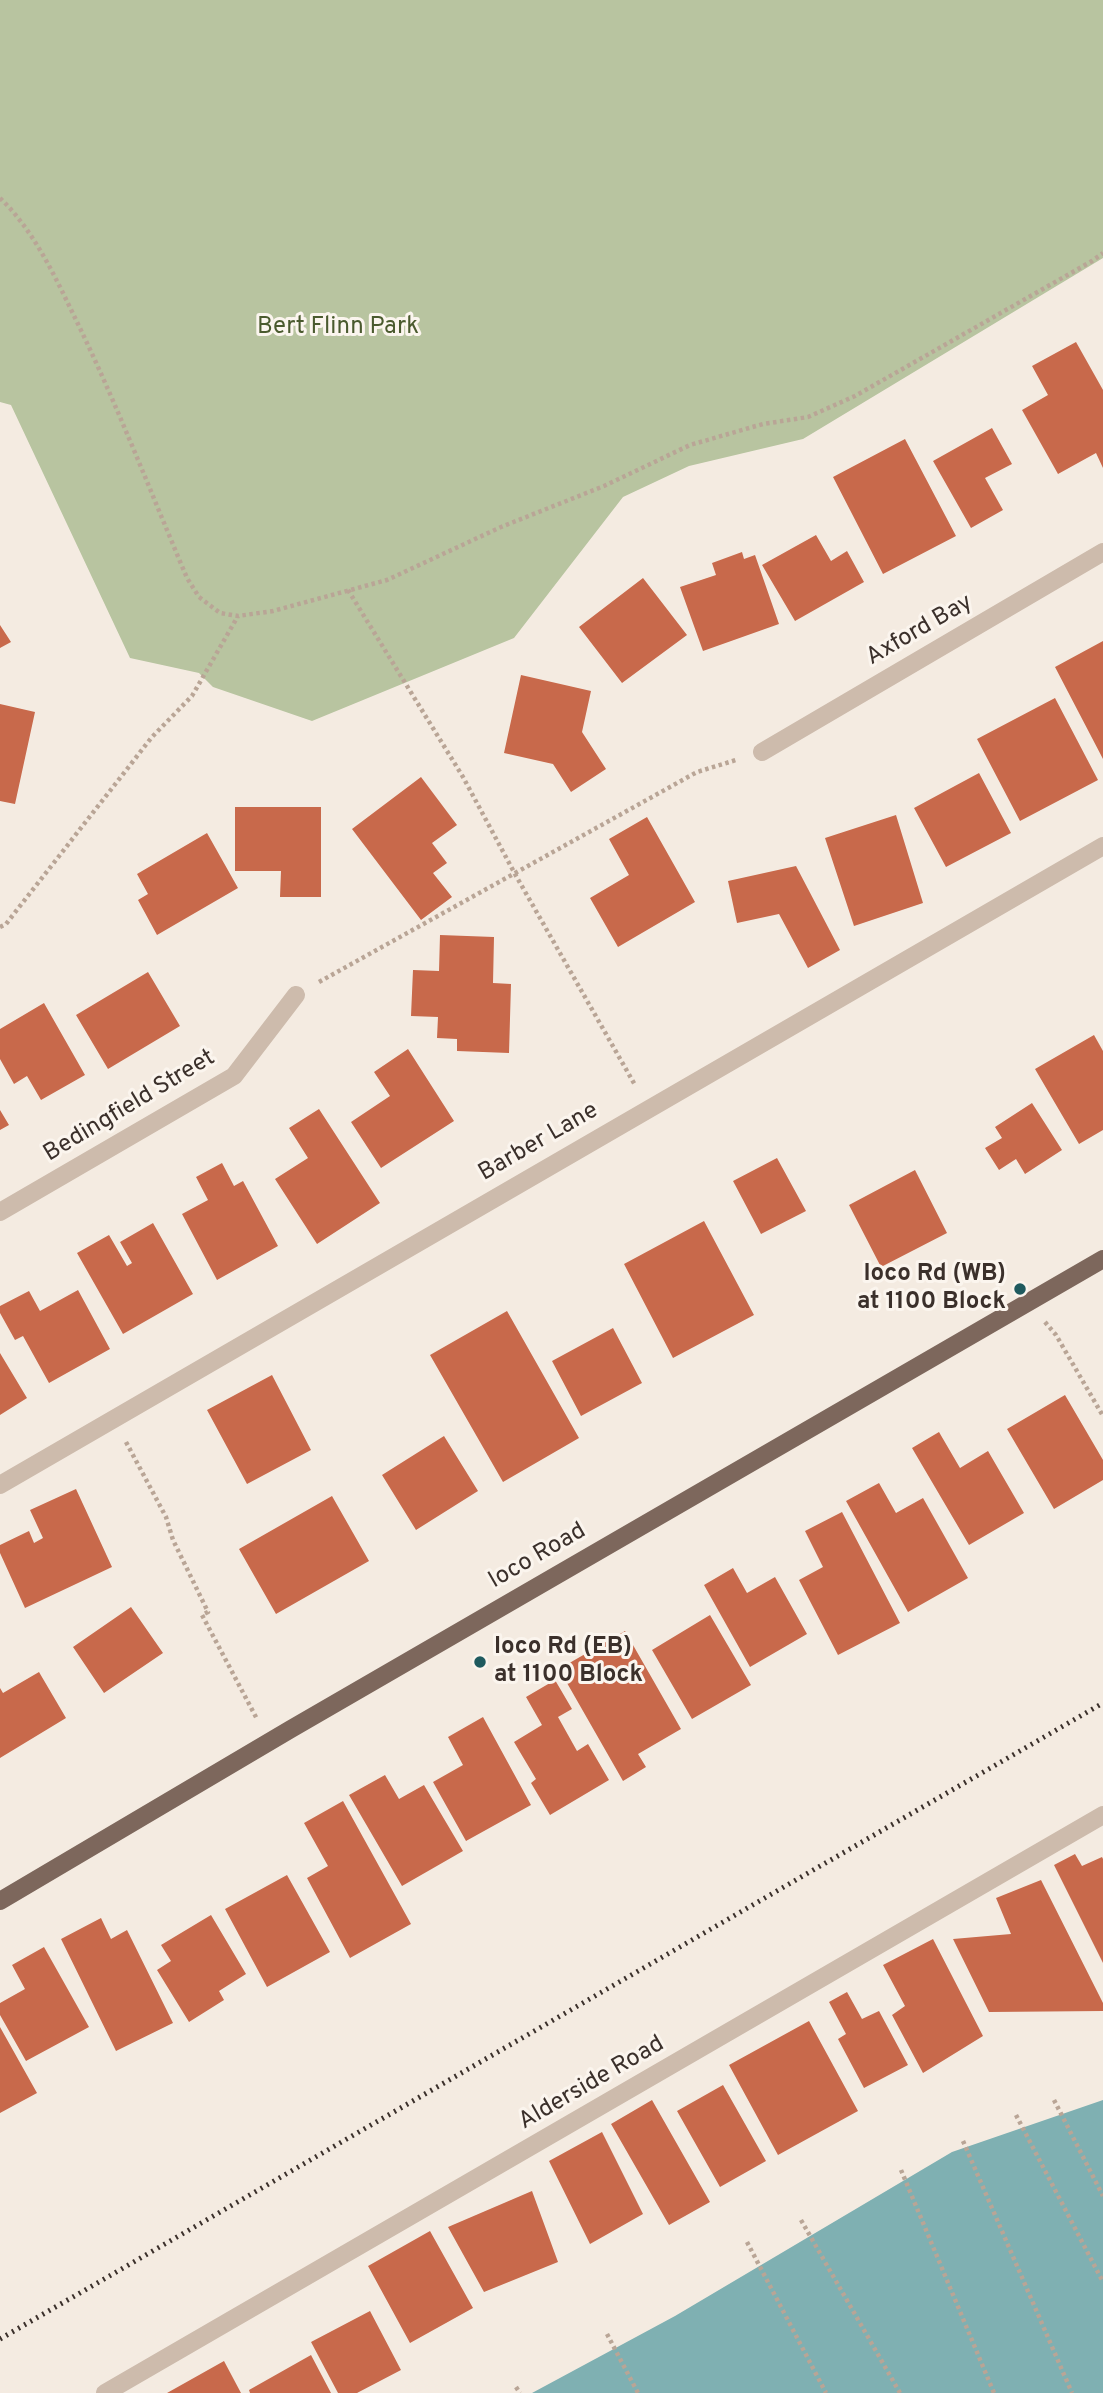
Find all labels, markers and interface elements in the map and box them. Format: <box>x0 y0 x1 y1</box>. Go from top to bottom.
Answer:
park label: Bert Flinn Park <box>257 314 419 342</box>
street label: Axford Bay <box>862 589 978 673</box>
street label: Bedingfield Street <box>39 1045 221 1169</box>
street label: Barber Lane <box>474 1097 604 1189</box>
place label: Ioco Rd (WB) at 1100 Block <box>857 1261 1006 1317</box>
marker: Ioco Rd (WB) at 1100 Block <box>1012 1281 1028 1297</box>
street label: Ioco Road <box>484 1518 592 1596</box>
place label: Ioco Rd (EB) at 1100 Block <box>494 1634 643 1690</box>
marker: Ioco Rd (EB) at 1100 Block <box>472 1654 488 1670</box>
street label: Alderside Road <box>514 2031 670 2137</box>

